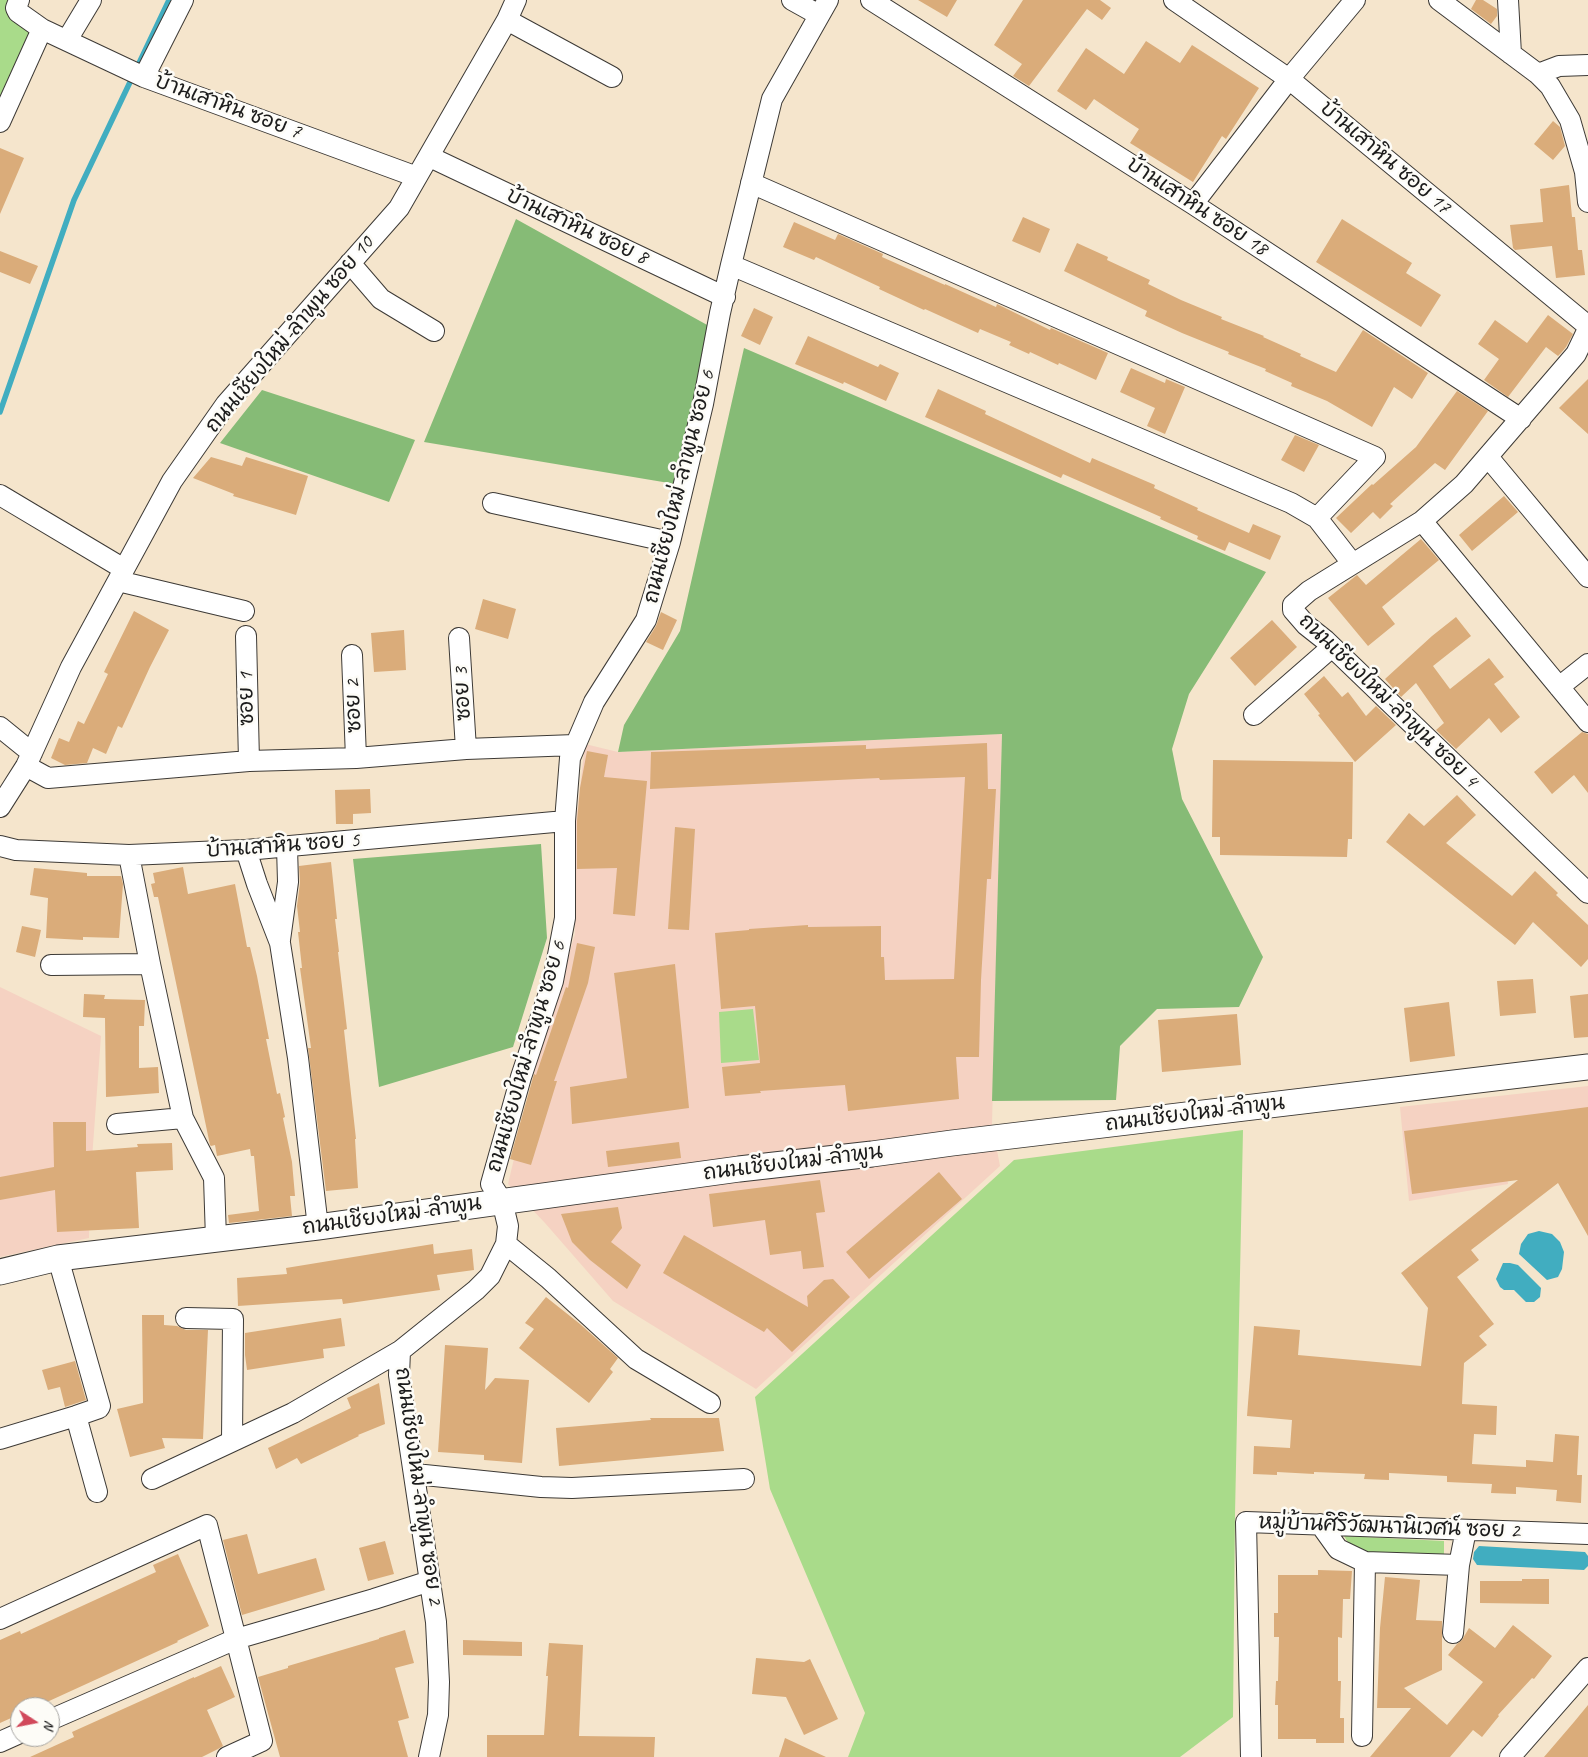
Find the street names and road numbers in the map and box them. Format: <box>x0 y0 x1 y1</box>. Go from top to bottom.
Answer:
street label: บ้านเสาหิน ซอย 7 <box>152 69 304 145</box>
street label: บ้านเสาหิน ซอย 17 <box>1315 96 1455 220</box>
street label: บ้านเสาหิน ซอย 18 <box>1122 152 1272 262</box>
street label: บ้านเสาหิน ซอย 8 <box>502 183 652 271</box>
street label: ถนนเชียงใหม่-ลำพูน ซอย 10 <box>200 232 380 438</box>
street label: ถนนเชียงใหม่-ลำพูน ซอย 6 <box>639 368 721 606</box>
street label: ถนนเชียงใหม่-ลำพูน ซอย 4 <box>1293 609 1483 793</box>
street label: ซอย 3 <box>449 667 477 721</box>
street label: ซอย 1 <box>234 672 260 726</box>
street label: ซอย 2 <box>340 679 368 733</box>
street label: บ้านเสาหิน ซอย 5 <box>206 828 360 864</box>
street label: ถนนเชียงใหม่-ลำพูน ซอย 6 <box>482 938 572 1176</box>
street label: ถนนเชียงใหม่-ลำพูน <box>1104 1090 1286 1138</box>
street label: ถนนเชียงใหม่-ลำพูน <box>702 1139 884 1187</box>
street label: ถนนเชียงใหม่-ลำพูน <box>301 1191 483 1241</box>
street label: ถนนเชียงใหม่-ลำพูน ซอย 2 <box>389 1366 447 1606</box>
street label: หมู่บ้านศิริวัฒนานิเวศน์ ซอย 2 <box>1258 1510 1520 1544</box>

